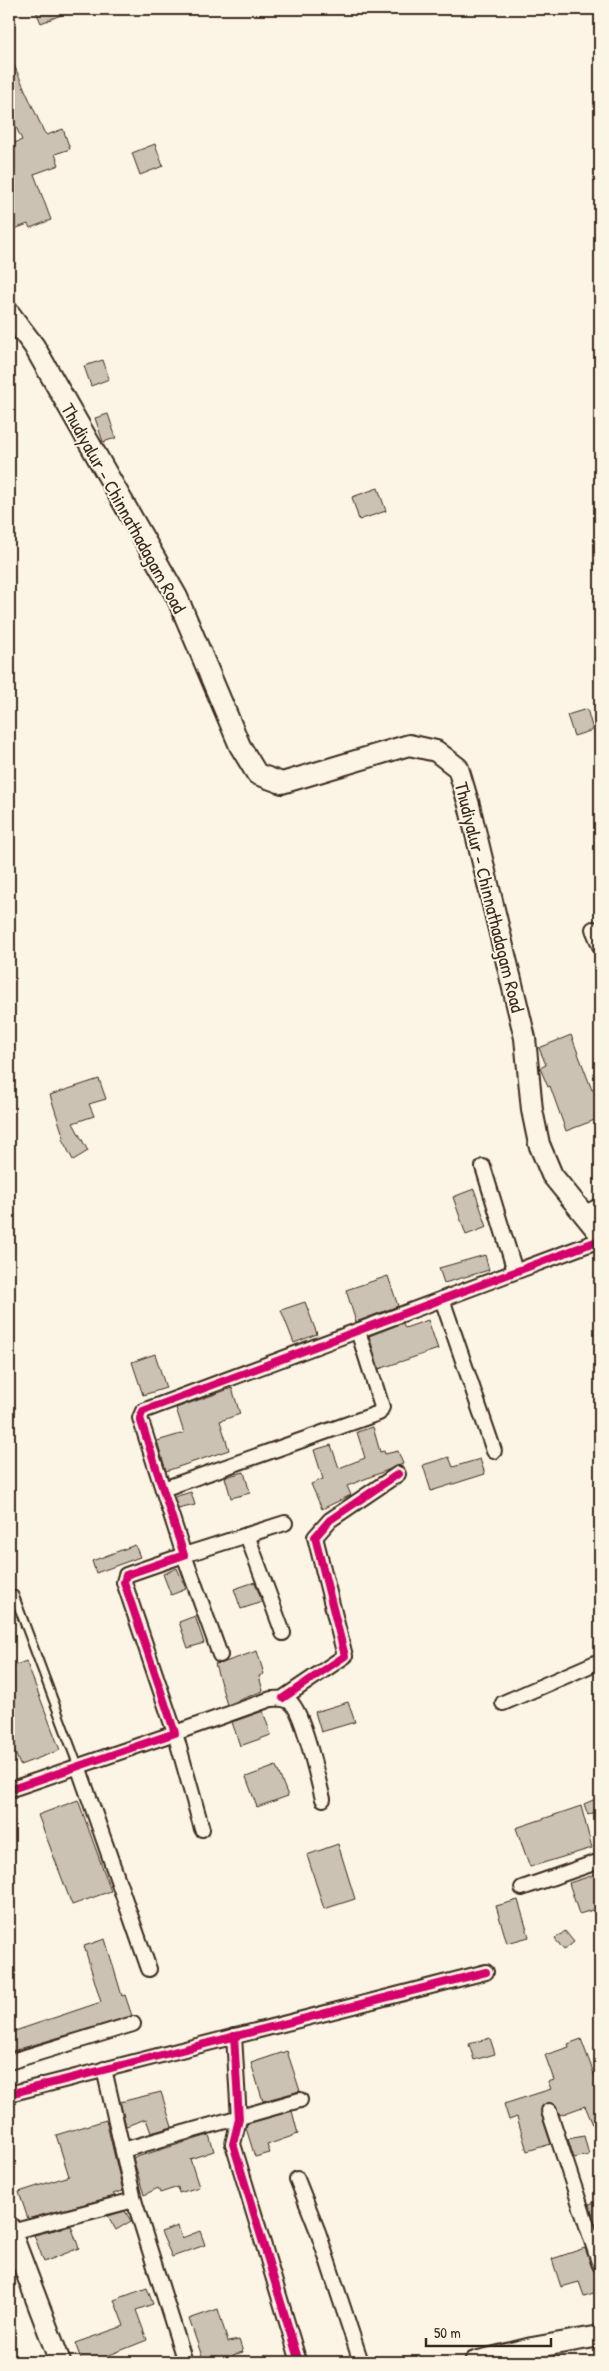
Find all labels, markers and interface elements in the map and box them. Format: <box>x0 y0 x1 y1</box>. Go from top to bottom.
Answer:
street label: Thudiyalur - Chinnathadagam Road <box>55 398 193 618</box>
street label: Thudiyalur - Chinnathadagam Road <box>449 779 531 1015</box>
scale bar <box>426 2316 552 2348</box>
text: 50 m <box>434 2322 461 2343</box>

